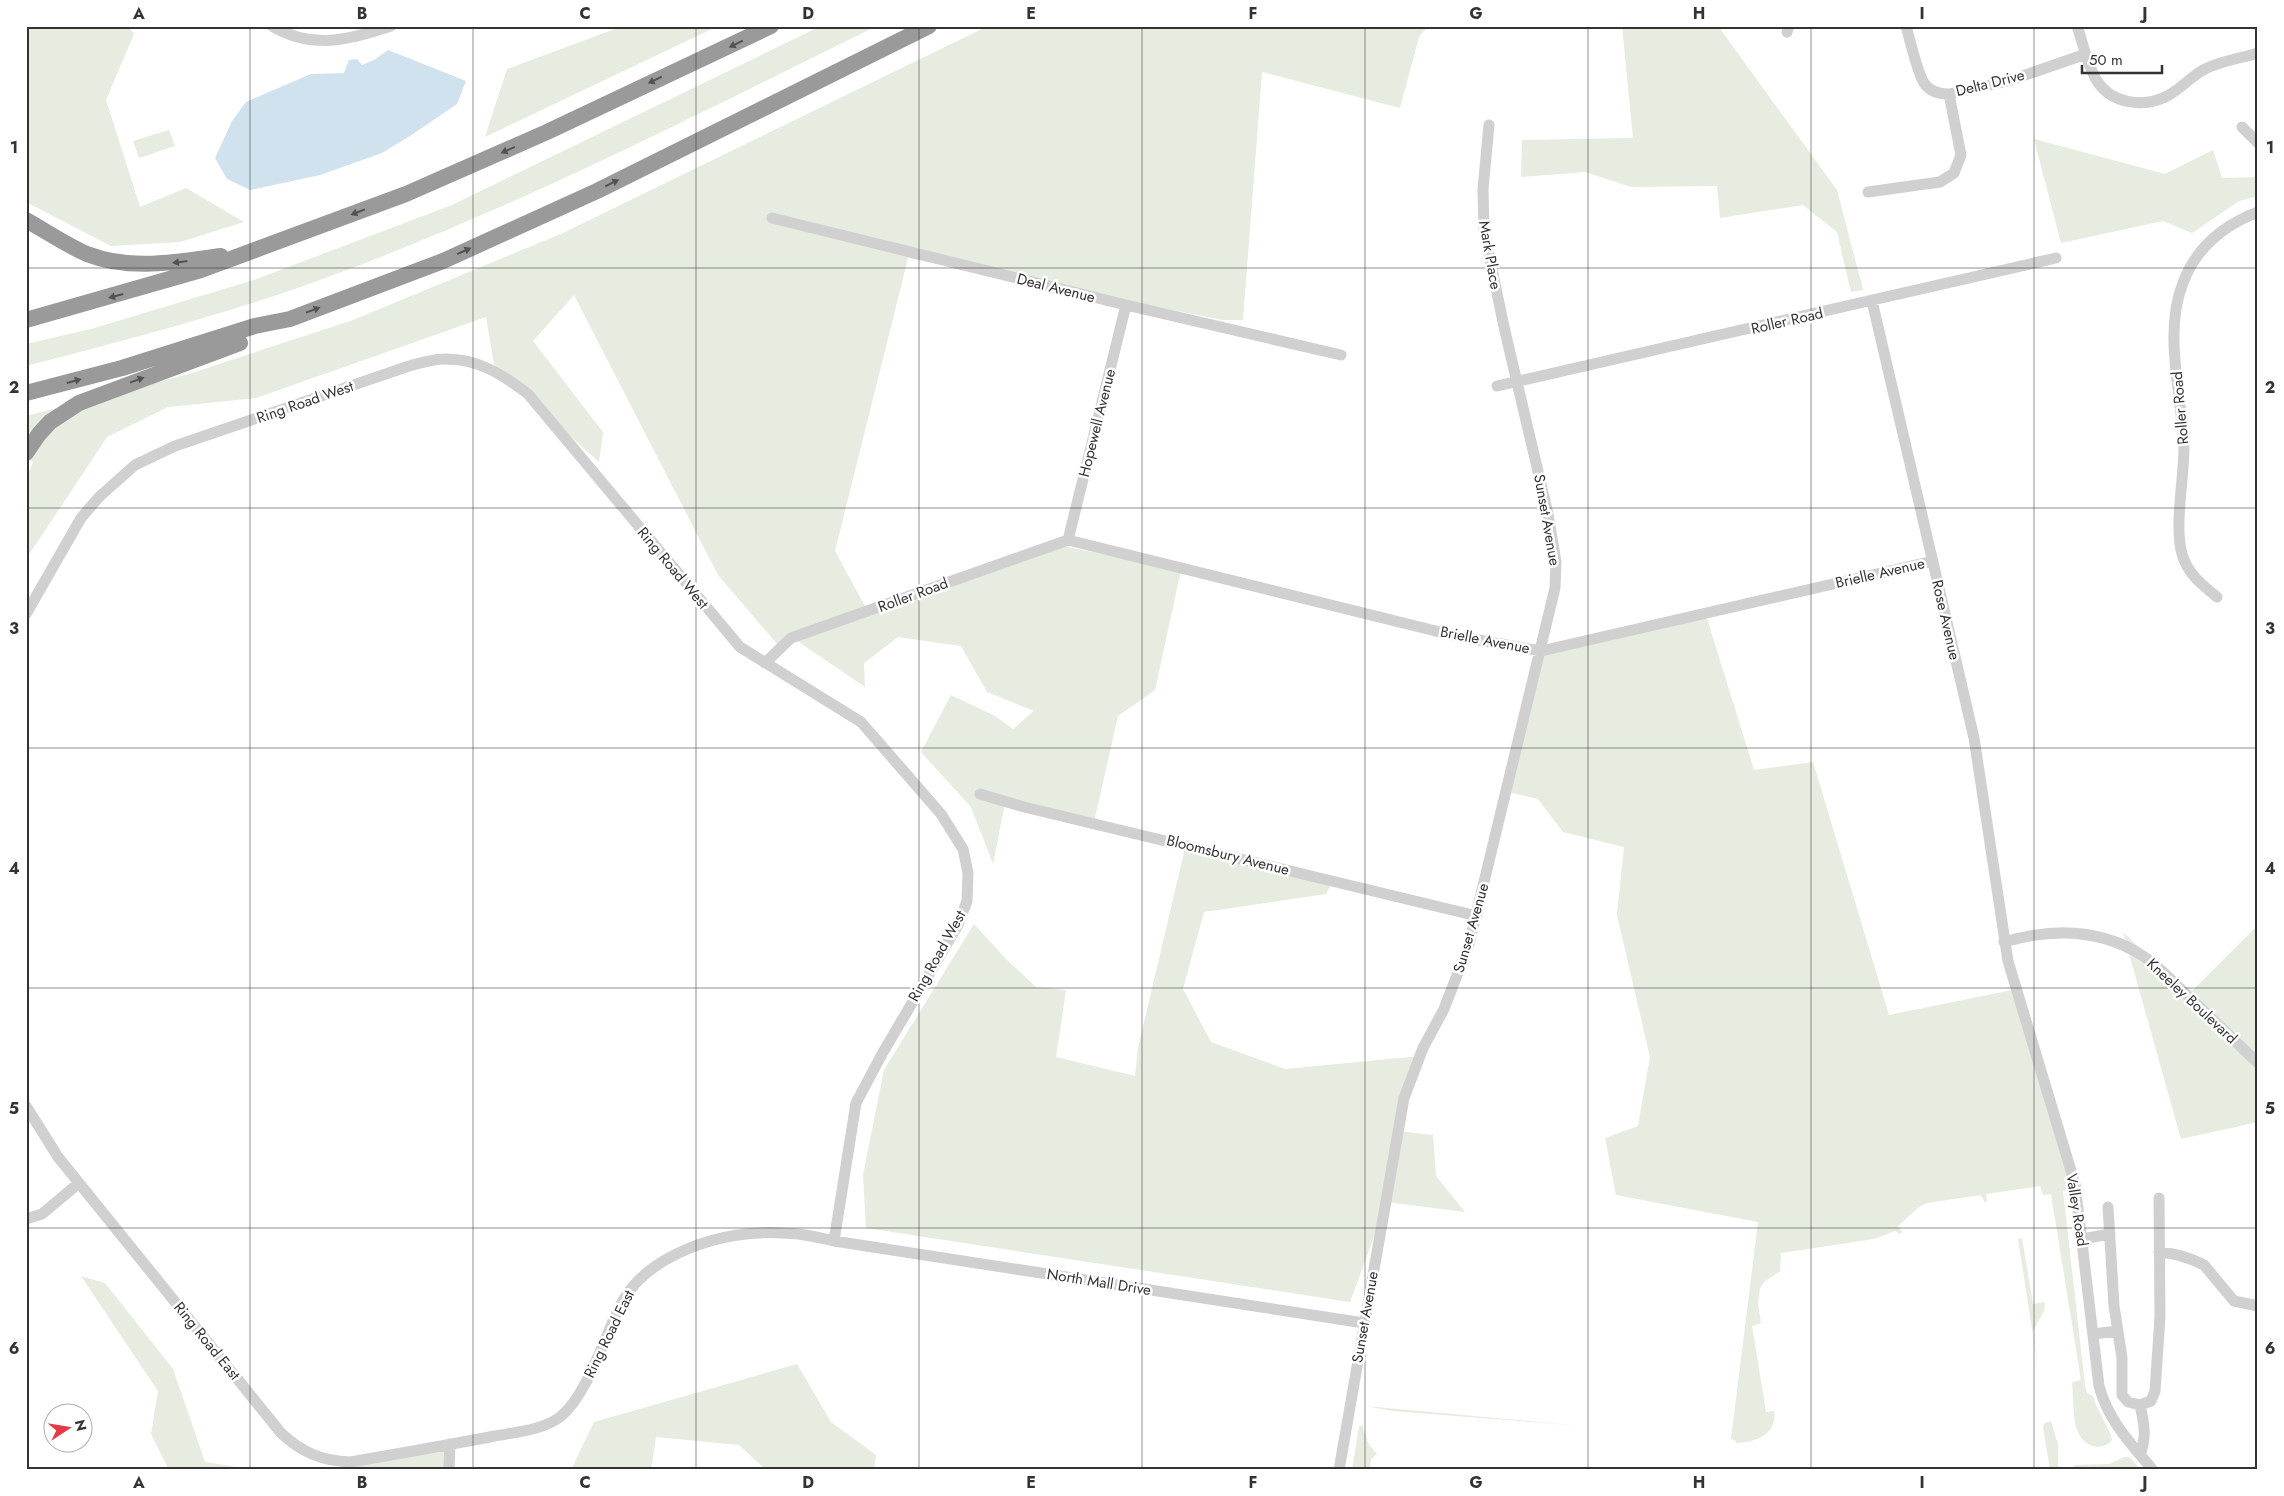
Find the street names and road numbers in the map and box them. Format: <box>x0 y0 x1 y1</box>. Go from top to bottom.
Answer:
street label: Delta Drive <box>1953 64 2027 102</box>
street label: Mark Place <box>1473 219 1507 291</box>
street label: Deal Avenue <box>1015 268 1098 308</box>
street label: Roller Road <box>1749 302 1825 340</box>
street label: Hopewell Avenue <box>1073 366 1121 479</box>
street label: Roller Road <box>2166 371 2194 445</box>
street label: Ring Road West <box>254 375 357 429</box>
street label: Sunset Avenue <box>1528 473 1566 568</box>
street label: Ring Road West <box>632 522 714 614</box>
street label: Brielle Avenue <box>1833 552 1927 594</box>
street label: Roller Road <box>875 572 951 618</box>
street label: Rose Avenue <box>1926 578 1966 662</box>
street label: Brielle Avenue <box>1438 621 1532 660</box>
street label: Bloomsbury Avenue <box>1164 829 1292 881</box>
street label: Sunset Avenue <box>1448 880 1494 976</box>
street label: Ring Road West <box>903 906 971 1006</box>
street label: Kneeley Boulevard <box>2142 953 2242 1049</box>
street label: Valley Road <box>2060 1172 2094 1248</box>
street label: North Mall Drive <box>1045 1263 1153 1301</box>
street label: Sunset Avenue <box>1346 1269 1384 1364</box>
street label: Ring Road East <box>578 1286 640 1382</box>
street label: Ring Road East <box>168 1297 246 1385</box>

